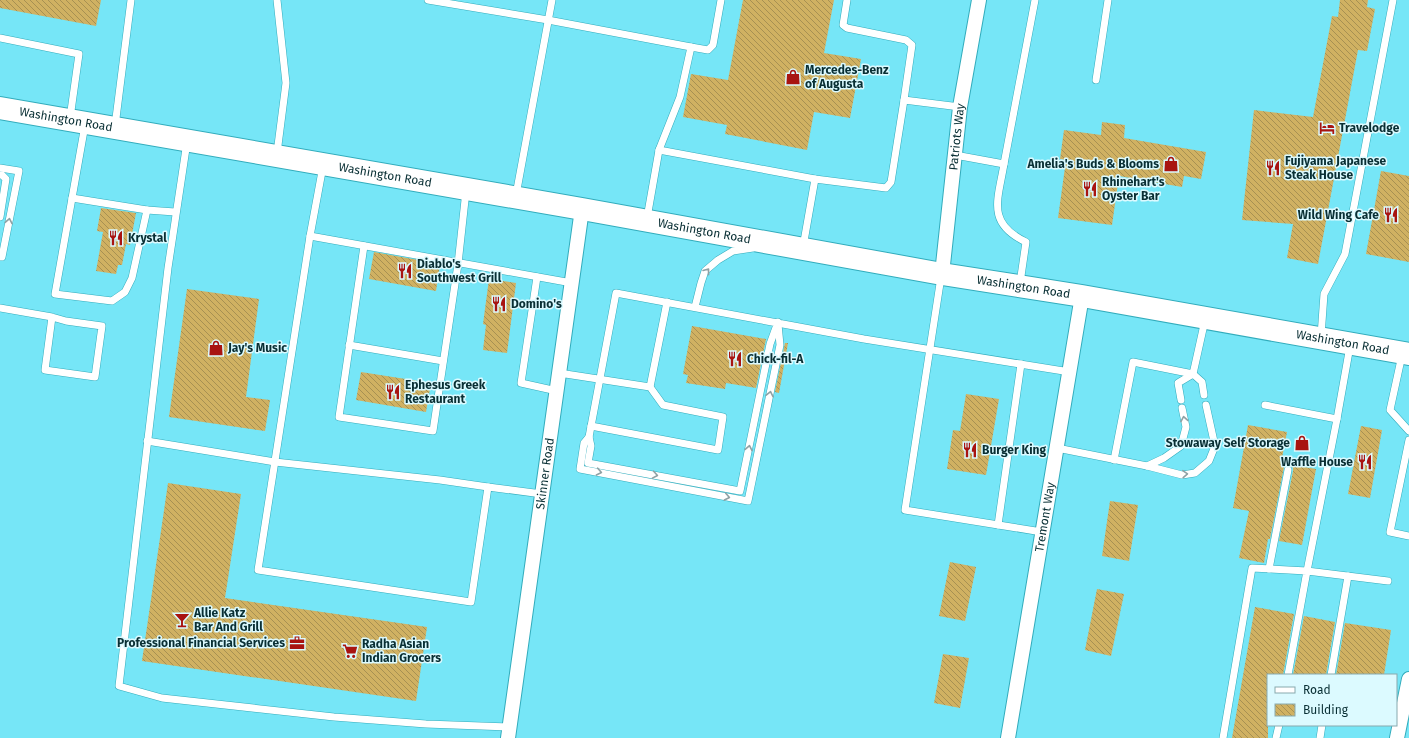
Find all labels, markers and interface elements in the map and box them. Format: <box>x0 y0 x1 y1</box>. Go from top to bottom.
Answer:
place label: Mercedes-Benz of Augusta <box>805 63 889 91</box>
shop icon: Mercedes-Benz of Augusta <box>784 68 802 86</box>
street label: Patriots Way <box>946 102 968 171</box>
street label: Washington Road <box>18 104 114 134</box>
hotel icon: Travelodge <box>1318 119 1336 137</box>
place label: Travelodge <box>1339 121 1400 135</box>
place label: Fujiyama Japanese Steak House <box>1285 154 1386 182</box>
shop icon: Amelia's Buds & Blooms <box>1162 155 1180 173</box>
place label: Amelia's Buds & Blooms <box>1026 157 1159 171</box>
restaurant icon: Fujiyama Japanese Steak House <box>1264 159 1282 177</box>
street label: Washington Road <box>338 160 433 190</box>
place label: Rhinehart's Oyster Bar <box>1102 175 1165 203</box>
restaurant icon: Rhinehart's Oyster Bar <box>1081 180 1099 198</box>
restaurant icon: Wild Wing Cafe <box>1382 206 1400 224</box>
place label: Wild Wing Cafe <box>1298 208 1379 222</box>
street label: Washington Road <box>657 216 752 246</box>
one-way arrow <box>5 218 13 224</box>
restaurant icon: Krystal <box>107 229 125 247</box>
place label: Krystal <box>128 231 167 245</box>
place label: Diablo's Southwest Grill <box>417 257 502 285</box>
restaurant icon: Diablo's Southwest Grill <box>396 262 414 280</box>
one-way arrow <box>702 268 709 275</box>
street label: Washington Road <box>976 273 1071 301</box>
restaurant icon: Domino's <box>490 295 508 313</box>
place label: Domino's <box>511 297 562 311</box>
street label: Washington Road <box>1295 327 1390 357</box>
shop icon: Jay's Music <box>207 339 225 357</box>
place label: Jay's Music <box>227 341 287 355</box>
restaurant icon: Chick-fil-A <box>726 350 744 368</box>
place label: Chick-fil-A <box>747 352 804 366</box>
place label: Ephesus Greek Restaurant <box>405 378 486 406</box>
restaurant icon: Ephesus Greek Restaurant <box>384 383 402 401</box>
one-way arrow <box>765 391 773 397</box>
one-way arrow <box>1180 416 1189 422</box>
shop icon: Stowaway Self Storage <box>1293 434 1311 452</box>
place label: Stowaway Self Storage <box>1166 436 1290 450</box>
street label: Skinner Road <box>533 437 557 510</box>
restaurant icon: Burger King <box>961 441 979 459</box>
place label: Burger King <box>982 443 1046 457</box>
one-way arrow <box>744 445 753 451</box>
restaurant icon: Waffle House <box>1356 453 1374 471</box>
place label: Waffle House <box>1281 455 1353 469</box>
one-way arrow <box>596 468 602 476</box>
one-way arrow <box>1182 469 1188 478</box>
one-way arrow <box>652 471 659 479</box>
street label: Tremont Way <box>1032 481 1058 553</box>
one-way arrow <box>724 492 730 500</box>
place label: Allie Katz Bar And Grill <box>193 606 263 634</box>
bar icon: Allie Katz Bar And Grill <box>173 611 191 629</box>
office icon: Professional Financial Services <box>288 634 306 652</box>
place label: Professional Financial Services <box>117 636 285 650</box>
place label: Radha Asian Indian Grocers <box>362 637 441 665</box>
supermarket icon: Radha Asian Indian Grocers <box>341 642 359 660</box>
legend <box>1267 674 1397 726</box>
text: Road <box>1303 683 1331 697</box>
text: Building <box>1303 703 1349 717</box>

